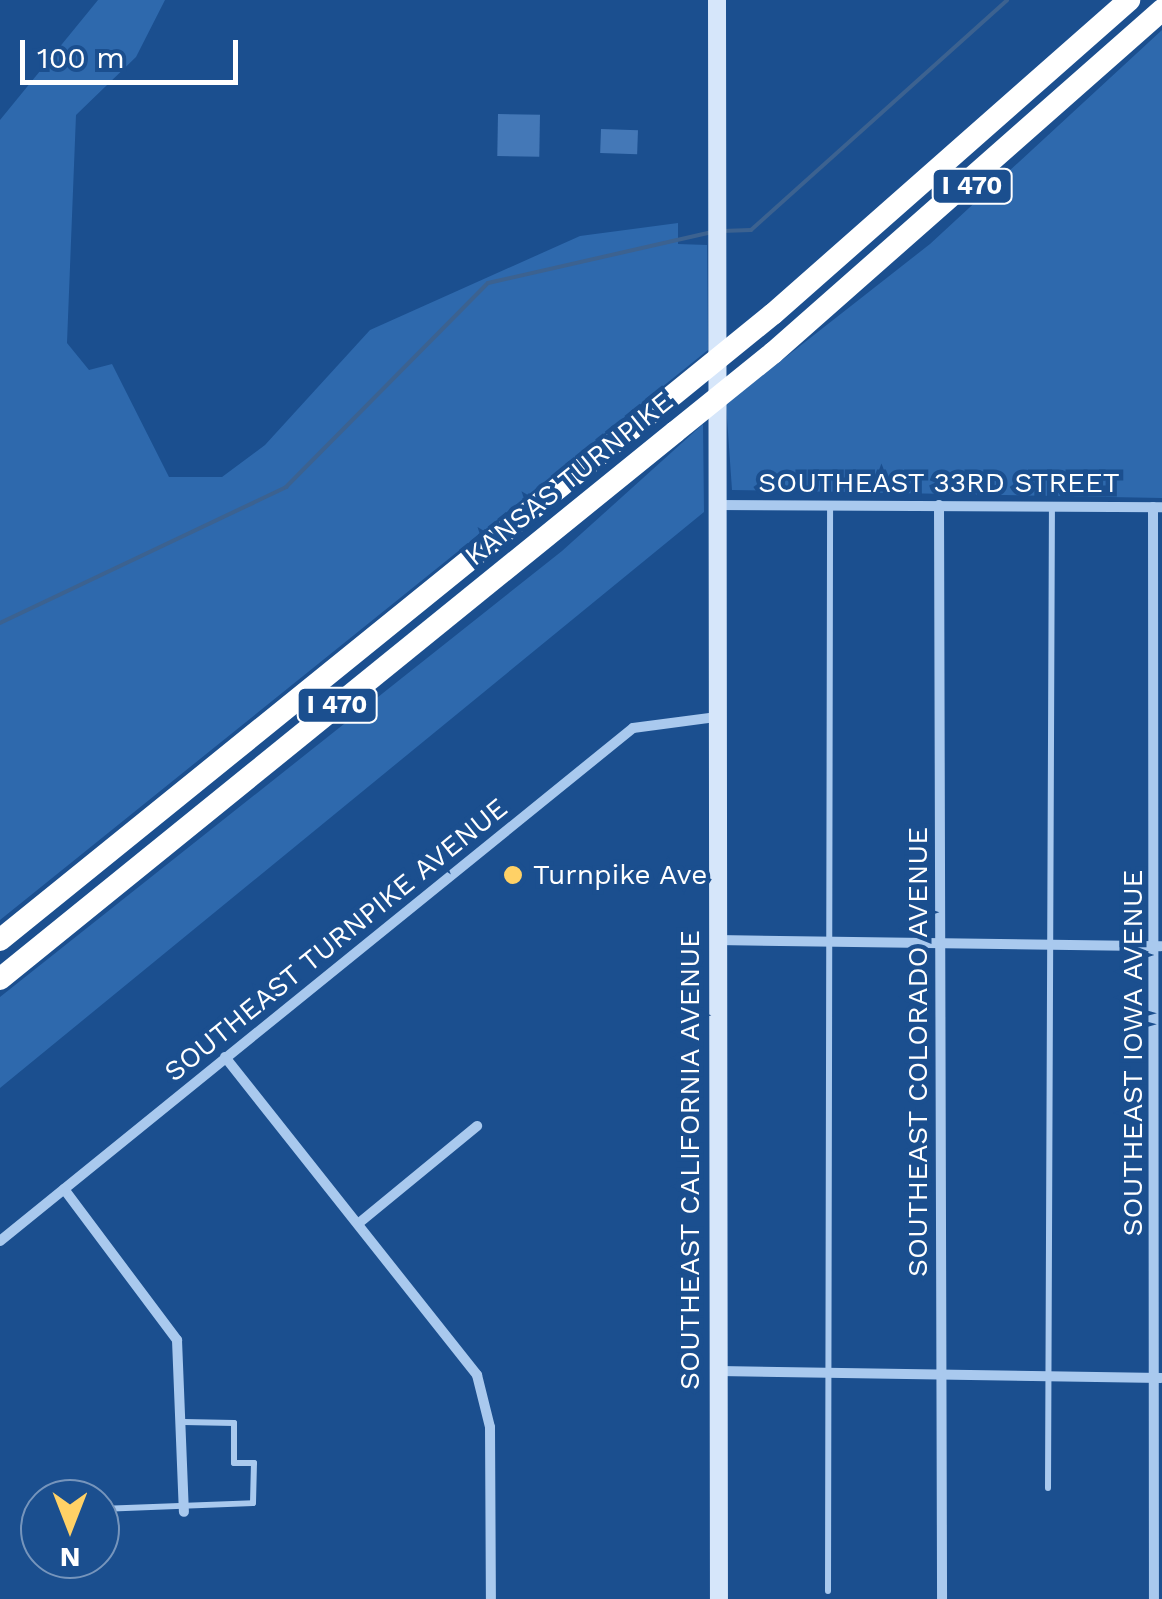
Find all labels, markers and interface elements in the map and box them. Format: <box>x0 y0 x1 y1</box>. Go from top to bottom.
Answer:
scale bar <box>25 20 242 82</box>
text: 100 m <box>37 40 125 75</box>
road number: I 470 <box>930 166 1014 206</box>
street label: KANSAS TURNPIKE <box>458 385 680 573</box>
street label: SOUTHEAST 33RD STREET <box>758 466 1120 500</box>
road number: I 470 <box>294 685 380 725</box>
street label: SOUTHEAST TURNPIKE AVENUE <box>157 790 515 1090</box>
street label: SOUTHEAST COLORADO AVENUE <box>901 826 935 1278</box>
place label: Turnpike Ave <box>533 858 708 892</box>
marker: Turnpike Ave <box>502 864 524 886</box>
street label: SOUTHEAST IOWA AVENUE <box>1116 868 1150 1238</box>
street label: SOUTHEAST CALIFORNIA AVENUE <box>673 929 707 1391</box>
north arrow <box>20 1479 120 1579</box>
text: N <box>60 1541 80 1574</box>

